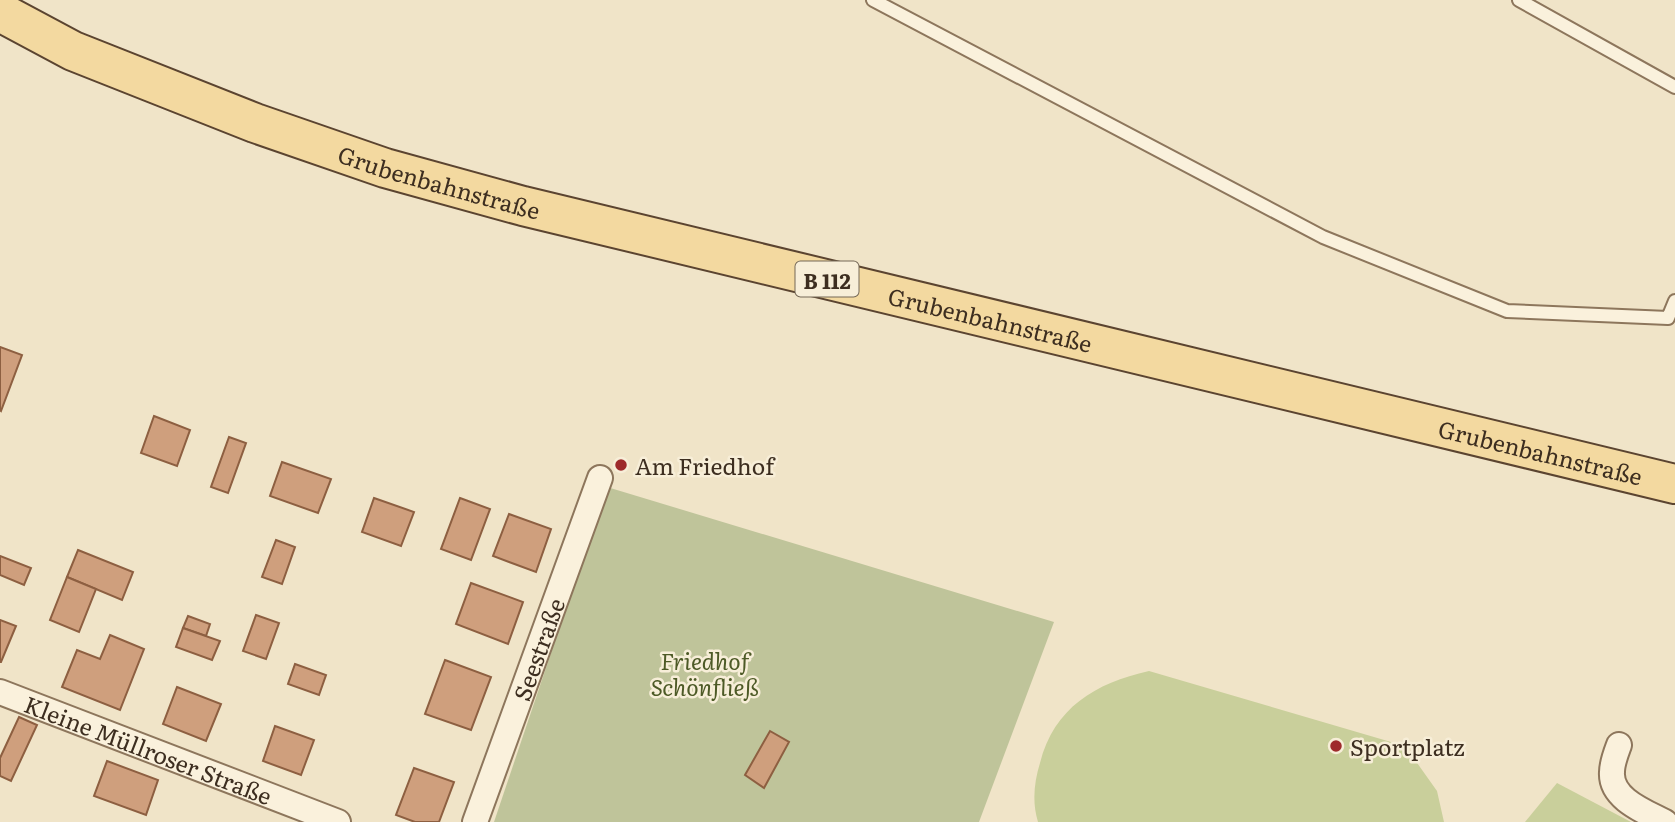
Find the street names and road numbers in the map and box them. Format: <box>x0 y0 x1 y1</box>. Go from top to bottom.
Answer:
street label: Grubenbahnstraße <box>334 136 544 227</box>
road number: B 112 <box>796 262 858 296</box>
street label: Grubenbahnstraße <box>885 278 1096 360</box>
street label: Grubenbahnstraße <box>1435 411 1646 493</box>
street label: Seestraße <box>504 593 572 705</box>
street label: Kleine Müllroser Straße <box>20 686 277 812</box>

